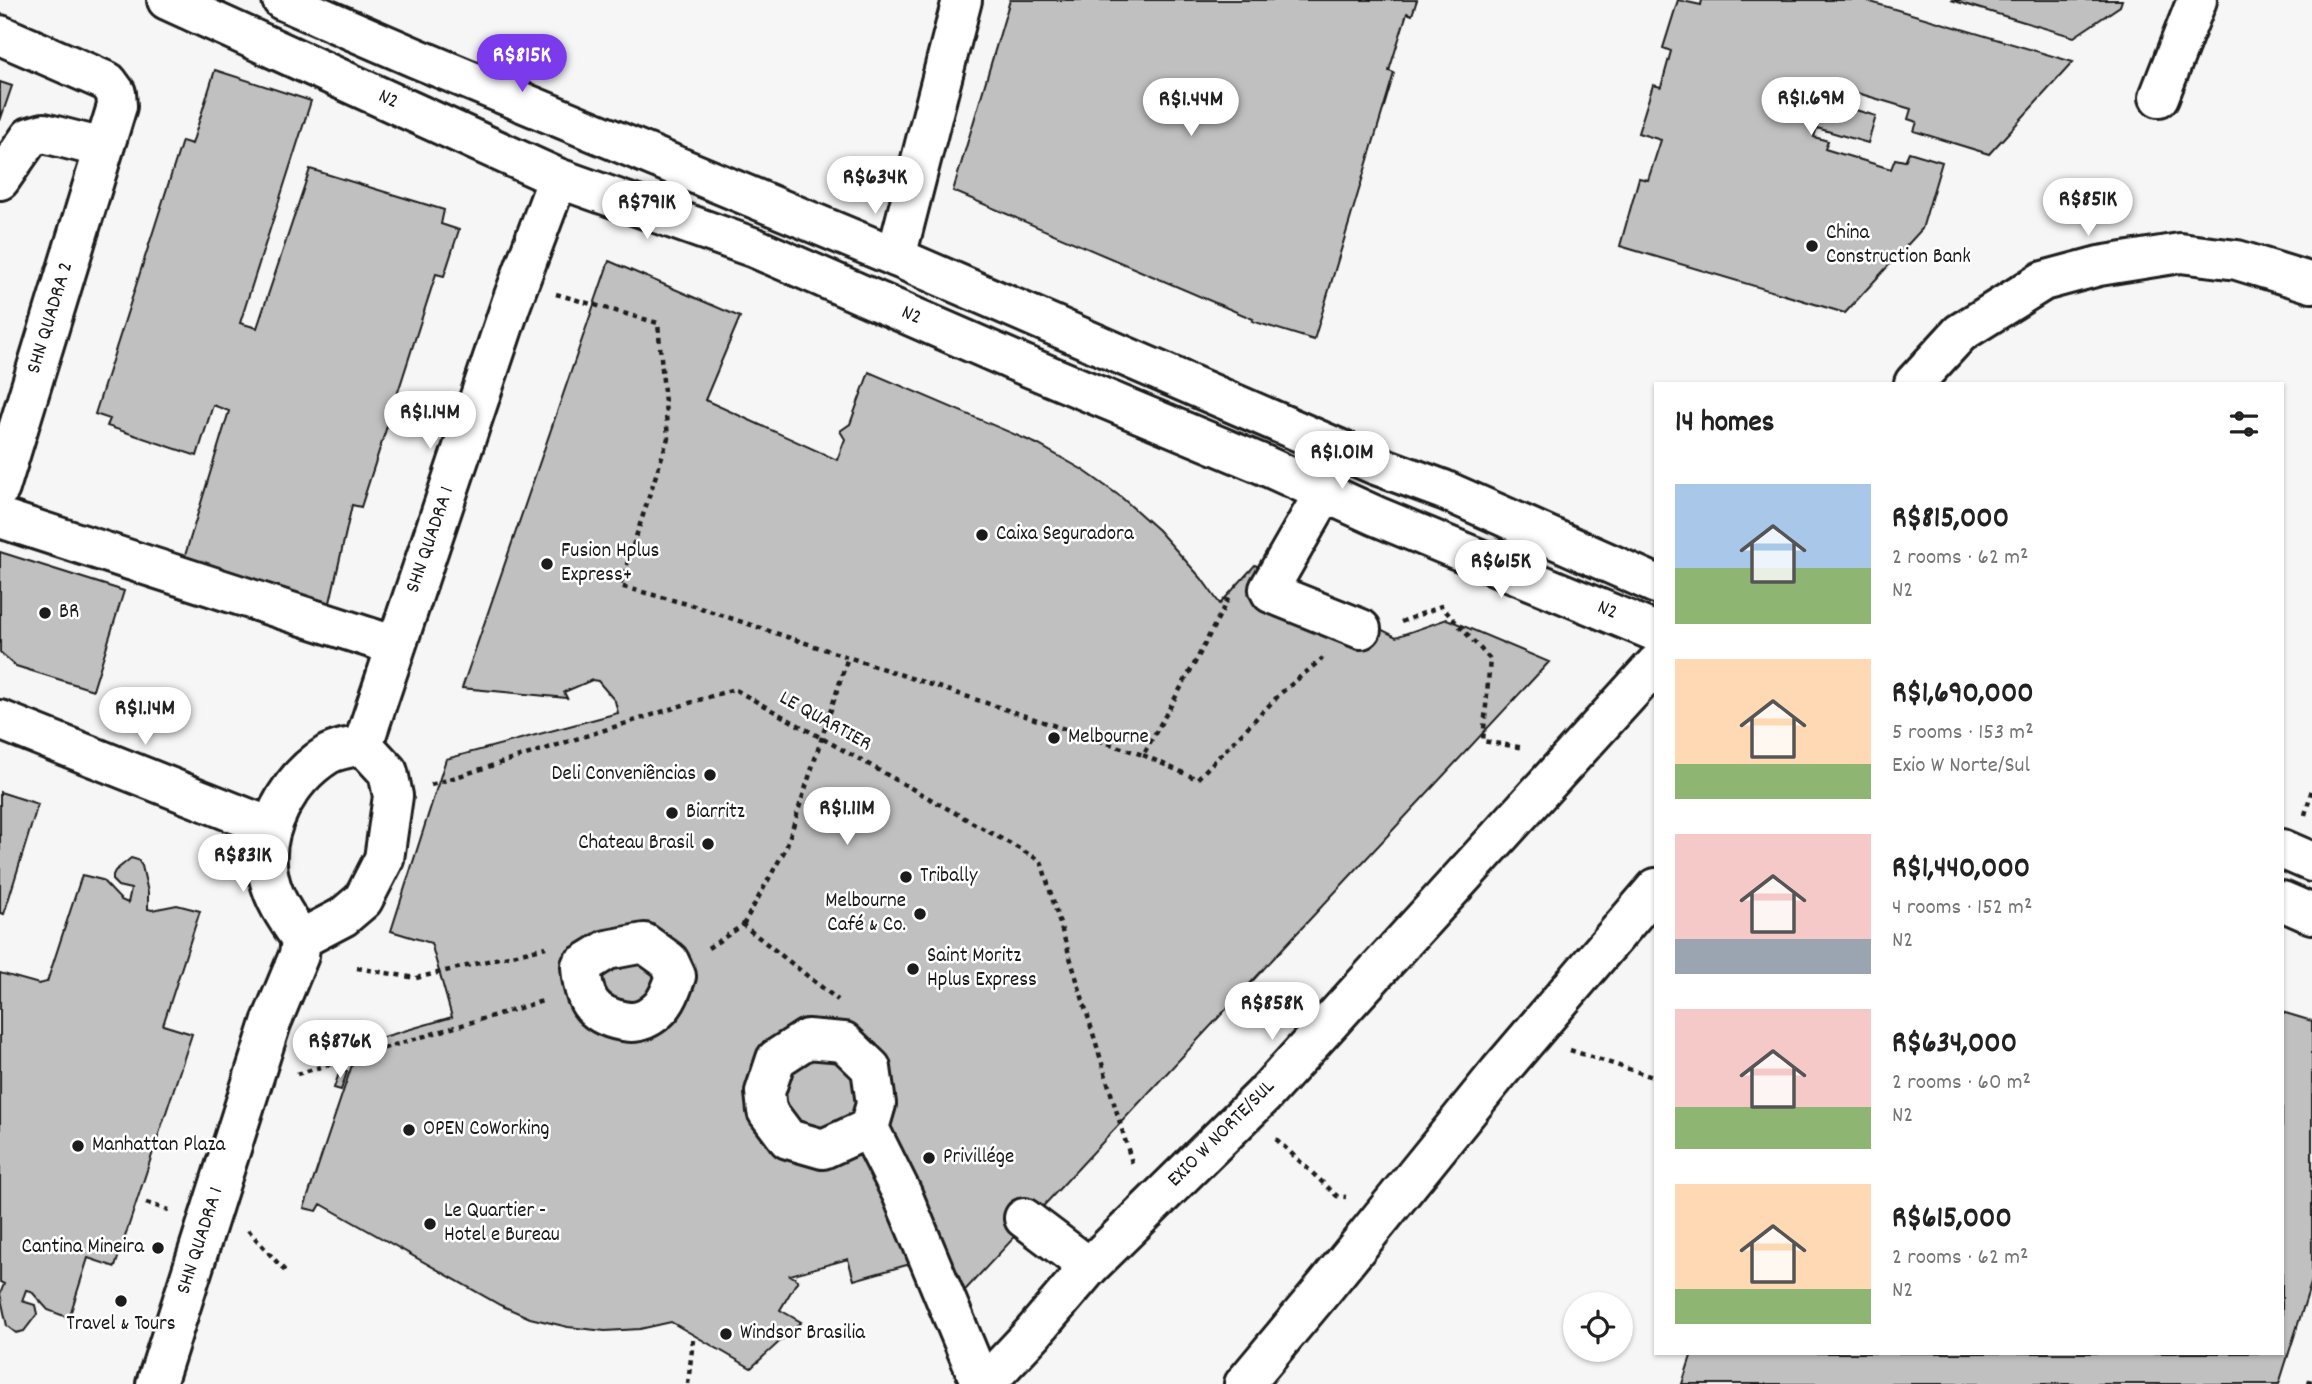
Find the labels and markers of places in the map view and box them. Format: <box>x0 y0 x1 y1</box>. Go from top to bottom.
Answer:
pin: R$815K <box>465 34 579 94</box>
pin: R$1.44M <box>1126 78 1256 138</box>
pin: R$1.69M <box>1746 78 1876 137</box>
pin: R$634K <box>818 156 932 216</box>
pin: R$851K <box>2031 178 2145 238</box>
pin: R$791K <box>590 182 704 241</box>
place label: China Construction Bank <box>1826 219 1971 273</box>
marker: China Construction Bank <box>1804 238 1820 254</box>
pin: R$1.14M <box>365 392 495 451</box>
pin: R$1.01M <box>1277 432 1407 491</box>
place label: Caixa Seguradora <box>996 520 1135 550</box>
marker: Caixa Seguradora <box>974 527 990 543</box>
place label: Fusion Hplus Express+ <box>561 537 659 591</box>
pin: R$615K <box>1444 540 1558 600</box>
marker: Fusion Hplus Express+ <box>539 556 555 572</box>
place label: BR <box>59 598 79 628</box>
marker: BR <box>37 605 53 621</box>
pin: R$1.14M <box>80 688 210 747</box>
place label: Melbourne <box>1068 723 1149 753</box>
marker: Melbourne <box>1046 730 1062 746</box>
place label: Deli Conveniências <box>552 760 696 790</box>
marker: Deli Conveniências <box>702 767 718 783</box>
pin: R$1.11M <box>782 788 912 847</box>
place label: Biarritz <box>686 798 745 828</box>
marker: Biarritz <box>664 805 680 821</box>
place label: Chateau Brasil <box>578 829 694 859</box>
pin: R$831K <box>186 834 300 894</box>
marker: Chateau Brasil <box>700 836 716 852</box>
place label: Tribally <box>920 862 978 892</box>
marker: Tribally <box>898 869 914 885</box>
place label: Melbourne Café & Co. <box>825 887 906 941</box>
marker: Melbourne Café & Co. <box>912 906 928 922</box>
place label: Saint Moritz Hplus Express <box>927 942 1037 996</box>
marker: Saint Moritz Hplus Express <box>905 961 921 977</box>
pin: R$858K <box>1215 982 1329 1042</box>
pin: R$876K <box>283 1020 397 1080</box>
place label: OPEN CoWorking <box>423 1115 550 1145</box>
marker: OPEN CoWorking <box>401 1122 417 1138</box>
place label: Manhattan Plaza <box>92 1131 227 1161</box>
marker: Manhattan Plaza <box>70 1138 86 1154</box>
place label: Privillége <box>943 1143 1014 1173</box>
marker: Privillége <box>921 1150 937 1166</box>
place label: Le Quartier - Hotel e Bureau <box>444 1197 560 1251</box>
marker: Le Quartier - Hotel e Bureau <box>422 1216 438 1232</box>
place label: Cantina Mineira <box>22 1233 145 1263</box>
marker: Cantina Mineira <box>150 1240 166 1256</box>
marker: Travel & Tours <box>113 1293 129 1309</box>
place label: Travel & Tours <box>66 1310 176 1340</box>
place label: Windsor Brasilia <box>740 1319 866 1349</box>
marker: Windsor Brasilia <box>718 1326 734 1342</box>

